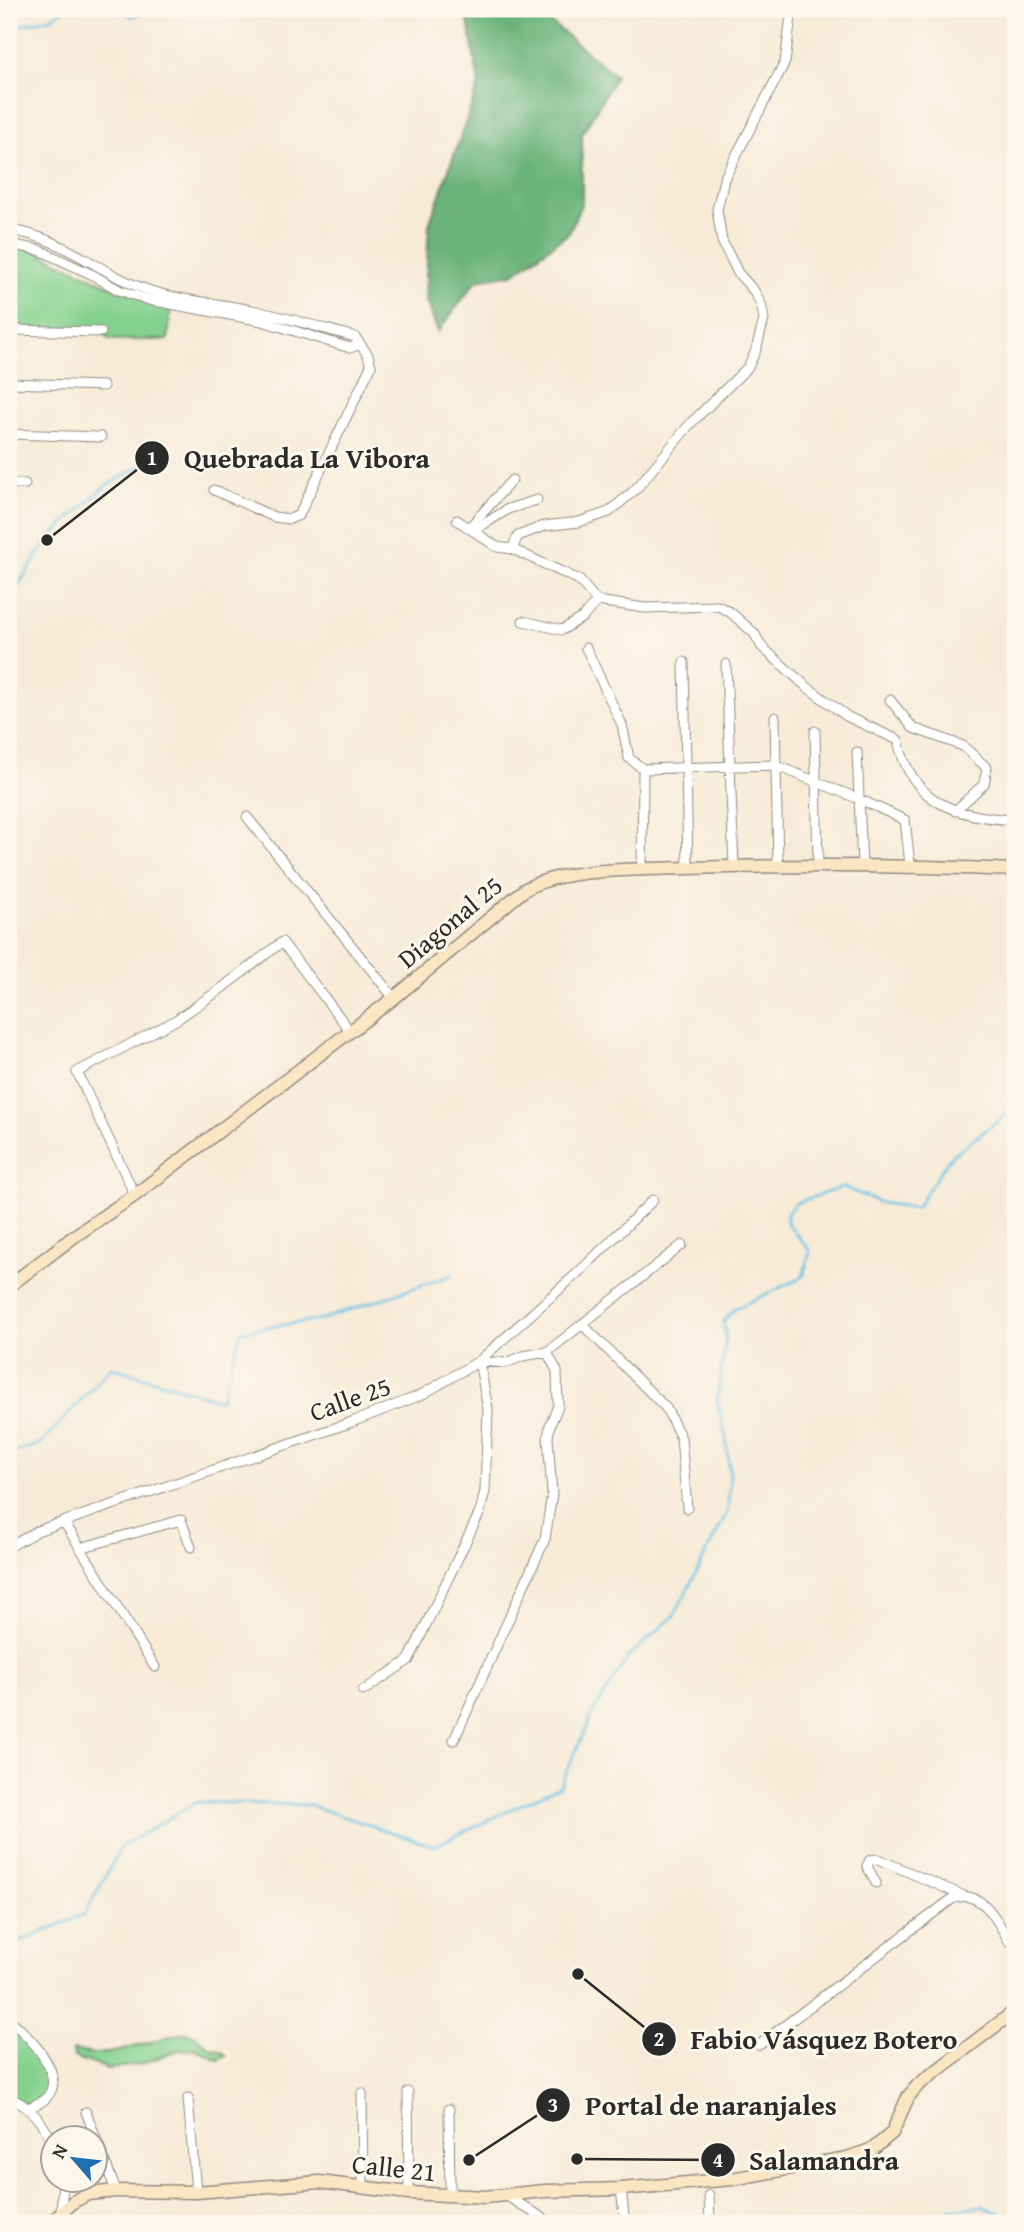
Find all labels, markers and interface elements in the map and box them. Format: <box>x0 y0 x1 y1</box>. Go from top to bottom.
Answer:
callout: Quebrada La Vibora <box>135 433 444 482</box>
text: Quebrada La Vibora <box>184 437 431 478</box>
text: 1 <box>147 442 157 473</box>
street label: Diagonal 25 <box>389 866 511 977</box>
street label: Calle 25 <box>304 1366 396 1431</box>
callout: Fabio Vásquez Botero <box>642 2015 972 2064</box>
text: Fabio Vásquez Botero <box>691 2018 958 2059</box>
text: 2 <box>654 2023 664 2054</box>
callout: Portal de naranjales <box>536 2081 850 2130</box>
text: Portal de naranjales <box>585 2084 837 2125</box>
text: 3 <box>548 2089 558 2120</box>
north arrow <box>38 2124 108 2194</box>
callout: Salamandra <box>700 2136 913 2185</box>
text: N <box>44 2139 74 2163</box>
text: Salamandra <box>749 2139 900 2180</box>
street label: Calle 21 <box>350 2144 438 2191</box>
text: 4 <box>713 2144 724 2175</box>

